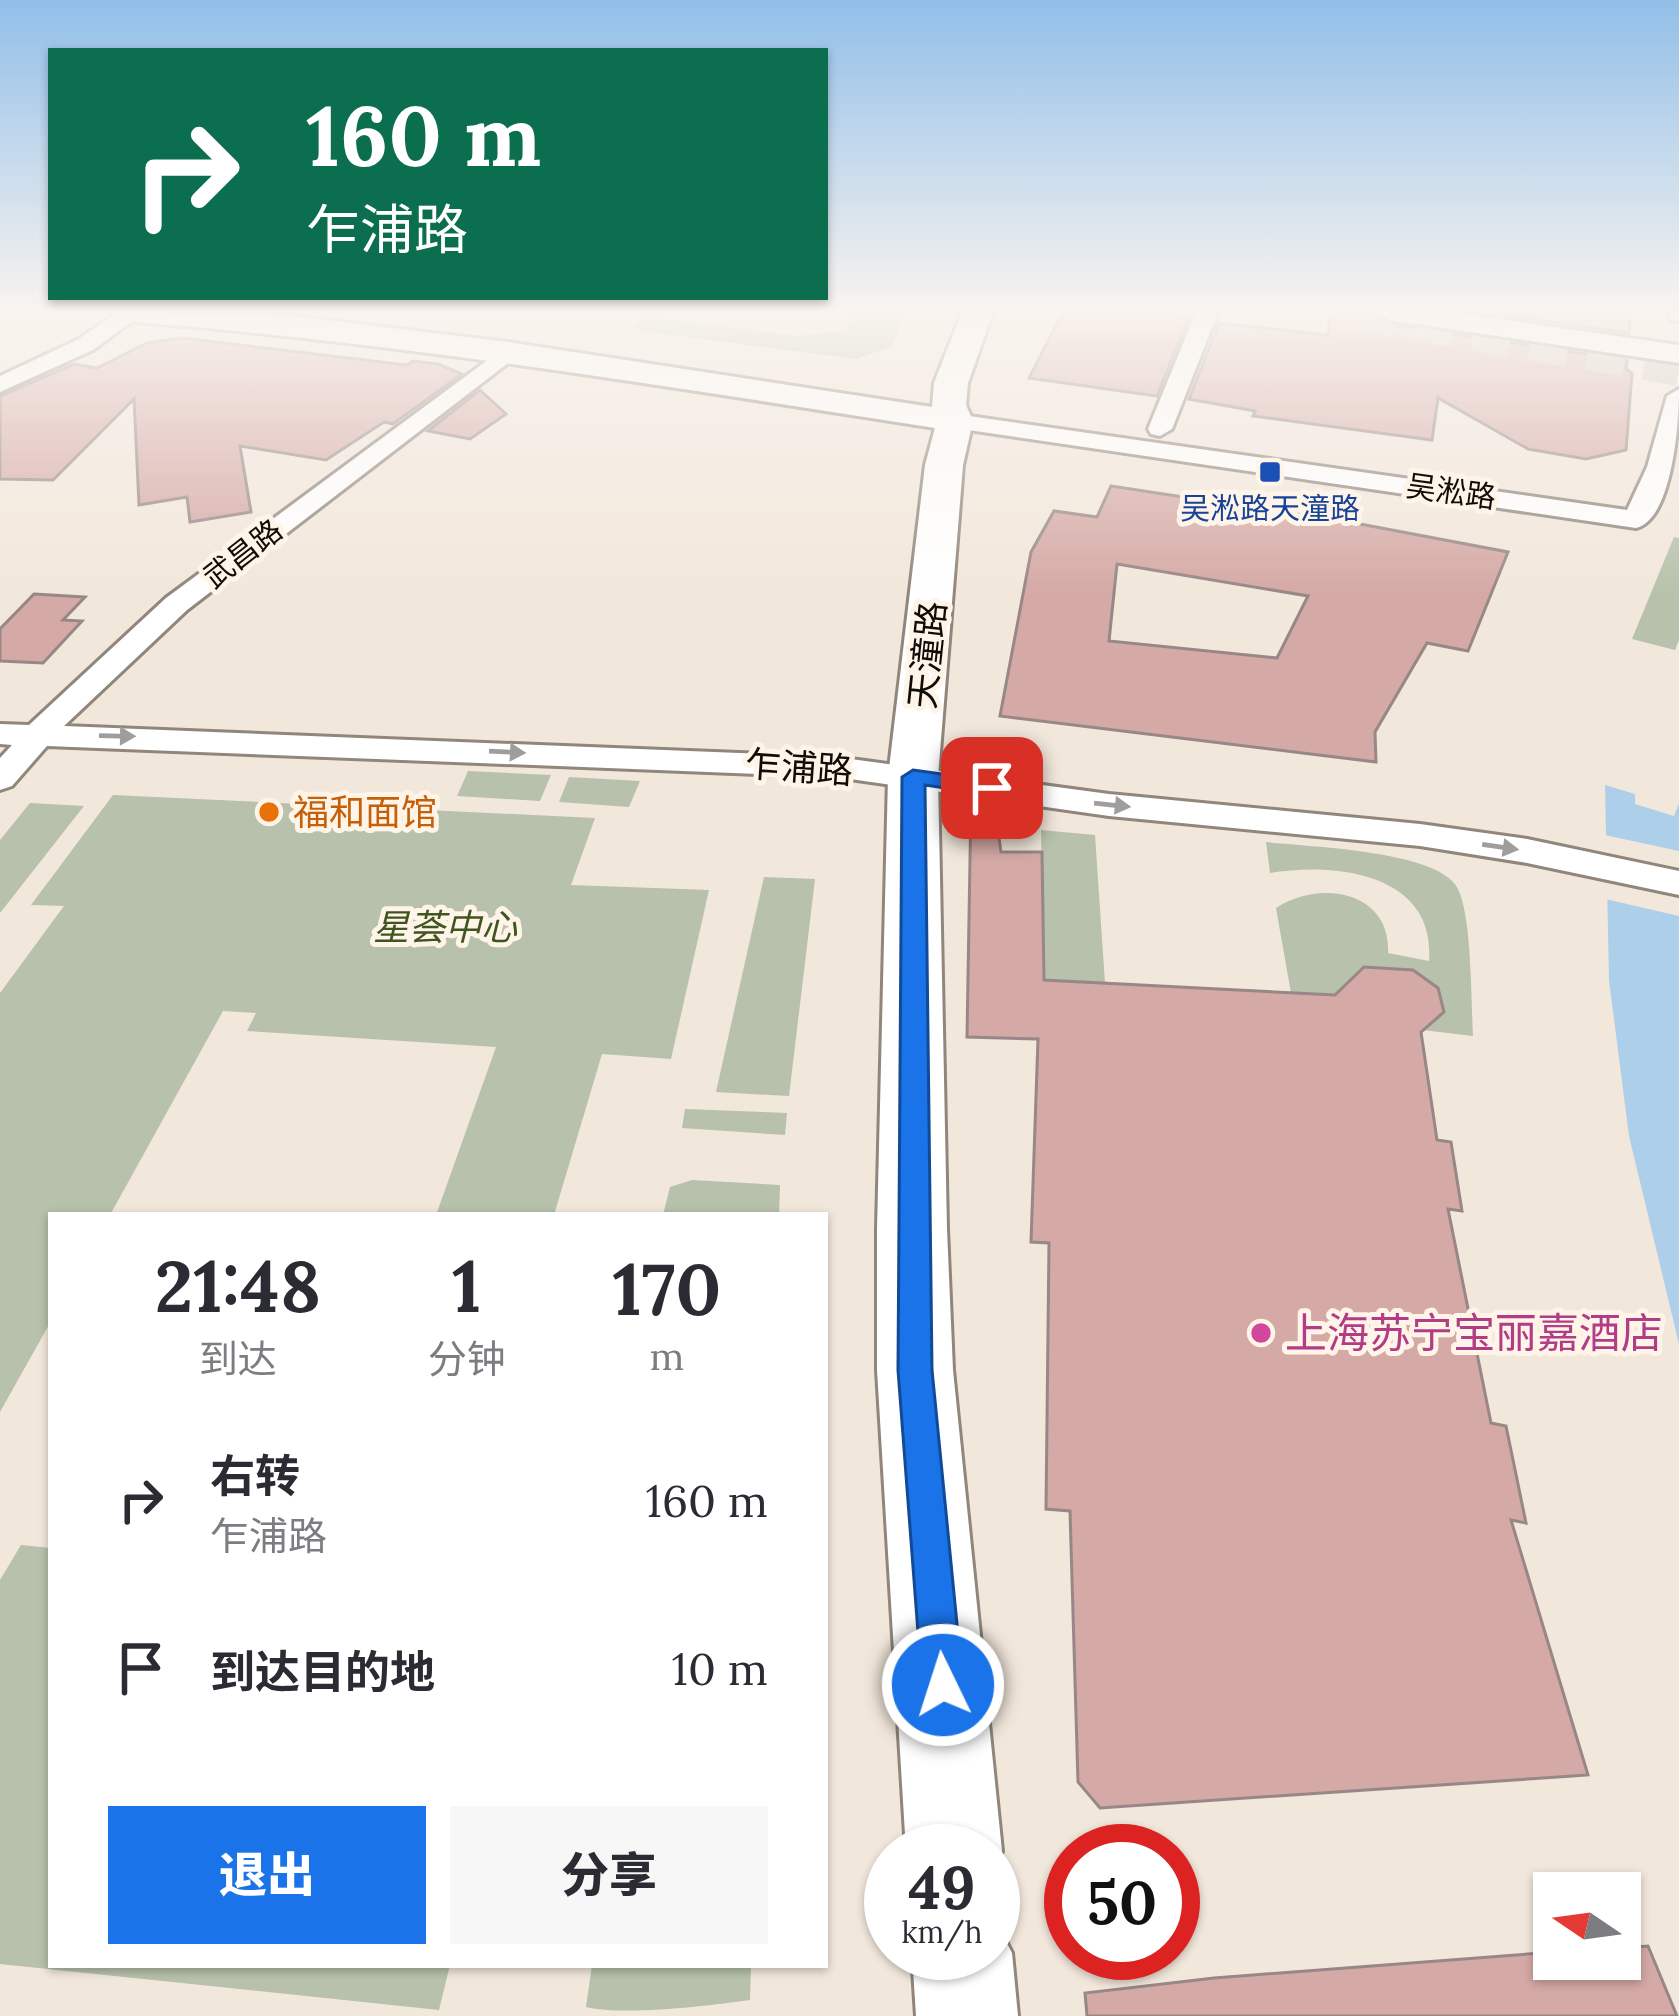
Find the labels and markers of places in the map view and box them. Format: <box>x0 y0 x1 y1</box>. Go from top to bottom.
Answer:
marker: 吴淞路天潼路 <box>1257 459 1283 485</box>
place label: 吴淞路天潼路 <box>1180 489 1360 527</box>
pin <box>941 737 1043 839</box>
place label: 福和面馆 <box>293 789 437 835</box>
marker: 福和面馆 <box>256 799 282 825</box>
place label: 上海苏宁宝丽嘉酒店 <box>1285 1306 1663 1360</box>
marker: 上海苏宁宝丽嘉酒店 <box>1248 1320 1274 1346</box>

